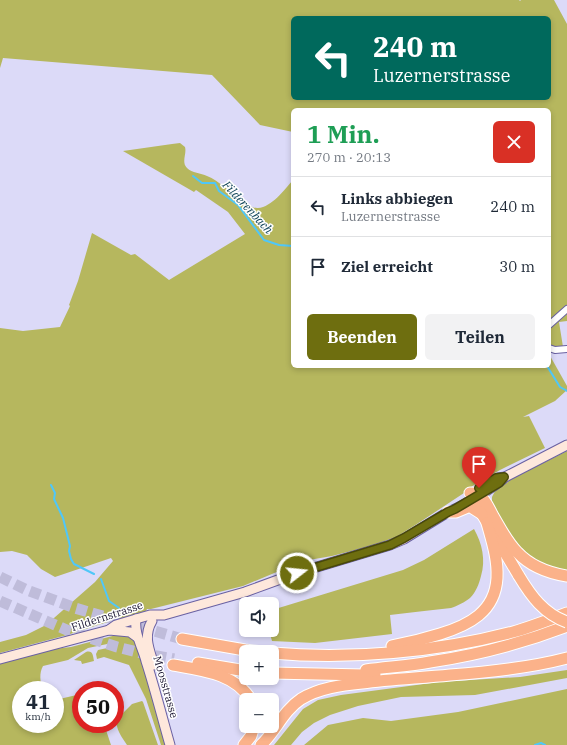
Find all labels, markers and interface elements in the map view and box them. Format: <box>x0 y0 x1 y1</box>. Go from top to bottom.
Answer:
text: 240 m <box>373 28 457 65</box>
icon: left <box>307 32 359 84</box>
text: Luzernerstrasse <box>373 64 510 87</box>
text: 1 Min. <box>307 118 379 150</box>
button: close <box>493 121 535 163</box>
text: 270 m · 20:13 <box>307 149 391 166</box>
water label: Filderenbach <box>219 177 277 237</box>
text: Links abbiegen <box>341 189 453 208</box>
icon: left <box>307 196 329 218</box>
text: 240 m <box>490 197 535 216</box>
text: Luzernerstrasse <box>341 208 440 225</box>
icon: arrive <box>307 256 329 278</box>
text: Ziel erreicht <box>341 257 433 276</box>
text: 30 m <box>499 257 535 276</box>
button: Beenden <box>307 314 417 360</box>
button: Teilen <box>425 314 535 360</box>
pin <box>462 447 496 488</box>
icon: arrive <box>468 453 490 475</box>
position arrow <box>276 552 318 594</box>
map controls <box>239 597 279 733</box>
button: sound <box>239 597 279 637</box>
street label: Fildernstrasse <box>69 598 145 634</box>
button: + <box>239 645 279 685</box>
street label: Moosstrasse <box>150 654 182 720</box>
speed limit sign: 50 <box>72 681 124 733</box>
text: 41 <box>26 688 50 715</box>
button: − <box>239 693 279 733</box>
text: km/h <box>25 710 51 723</box>

